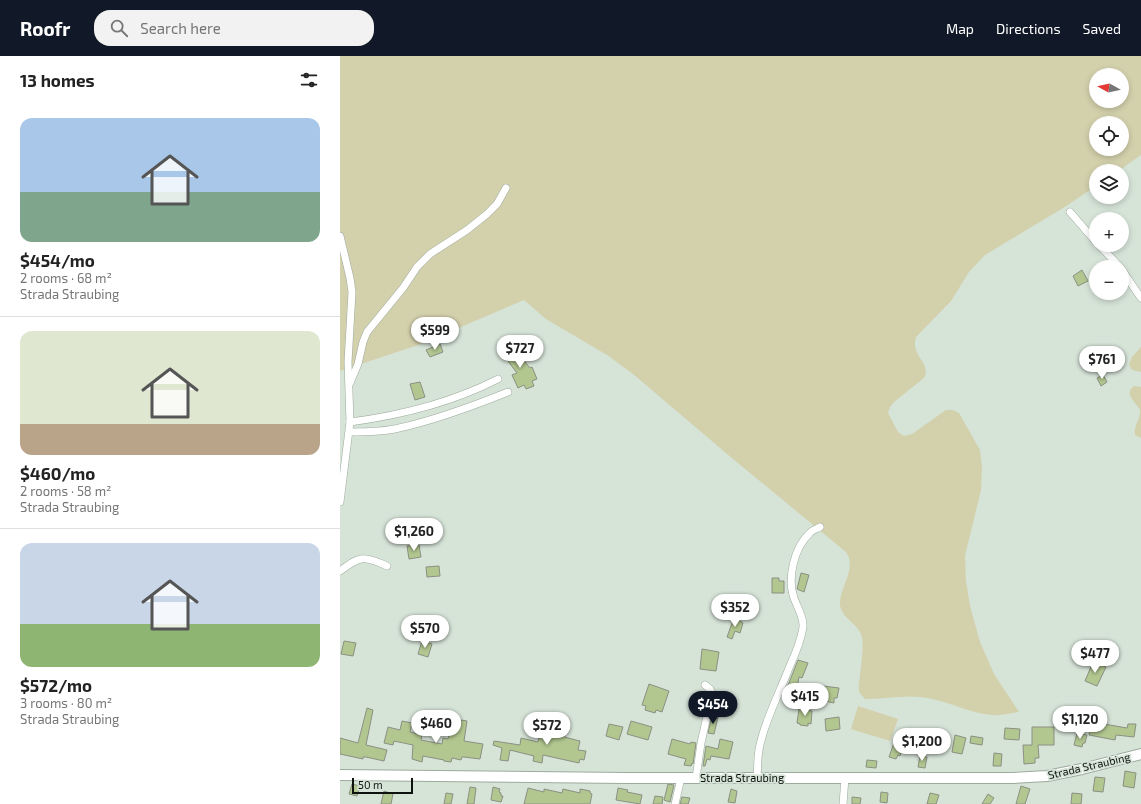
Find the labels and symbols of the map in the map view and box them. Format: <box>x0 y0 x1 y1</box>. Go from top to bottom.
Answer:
north arrow <box>1089 68 1129 108</box>
pin: $599 <box>411 317 459 351</box>
pin: $727 <box>496 335 544 369</box>
pin: $761 <box>1078 346 1126 380</box>
pin: $1,260 <box>381 518 447 552</box>
pin: $352 <box>711 594 759 628</box>
pin: $570 <box>401 615 449 649</box>
pin: $477 <box>1071 640 1119 674</box>
pin: $415 <box>781 683 829 717</box>
pin: $454 <box>689 691 737 725</box>
pin: $1,120 <box>1047 706 1113 740</box>
pin: $460 <box>412 710 460 744</box>
pin: $572 <box>523 712 571 746</box>
pin: $1,200 <box>889 728 955 762</box>
street label: Strada Straubing <box>1046 750 1131 781</box>
street label: Strada Straubing <box>700 771 784 784</box>
scale bar <box>352 776 413 795</box>

